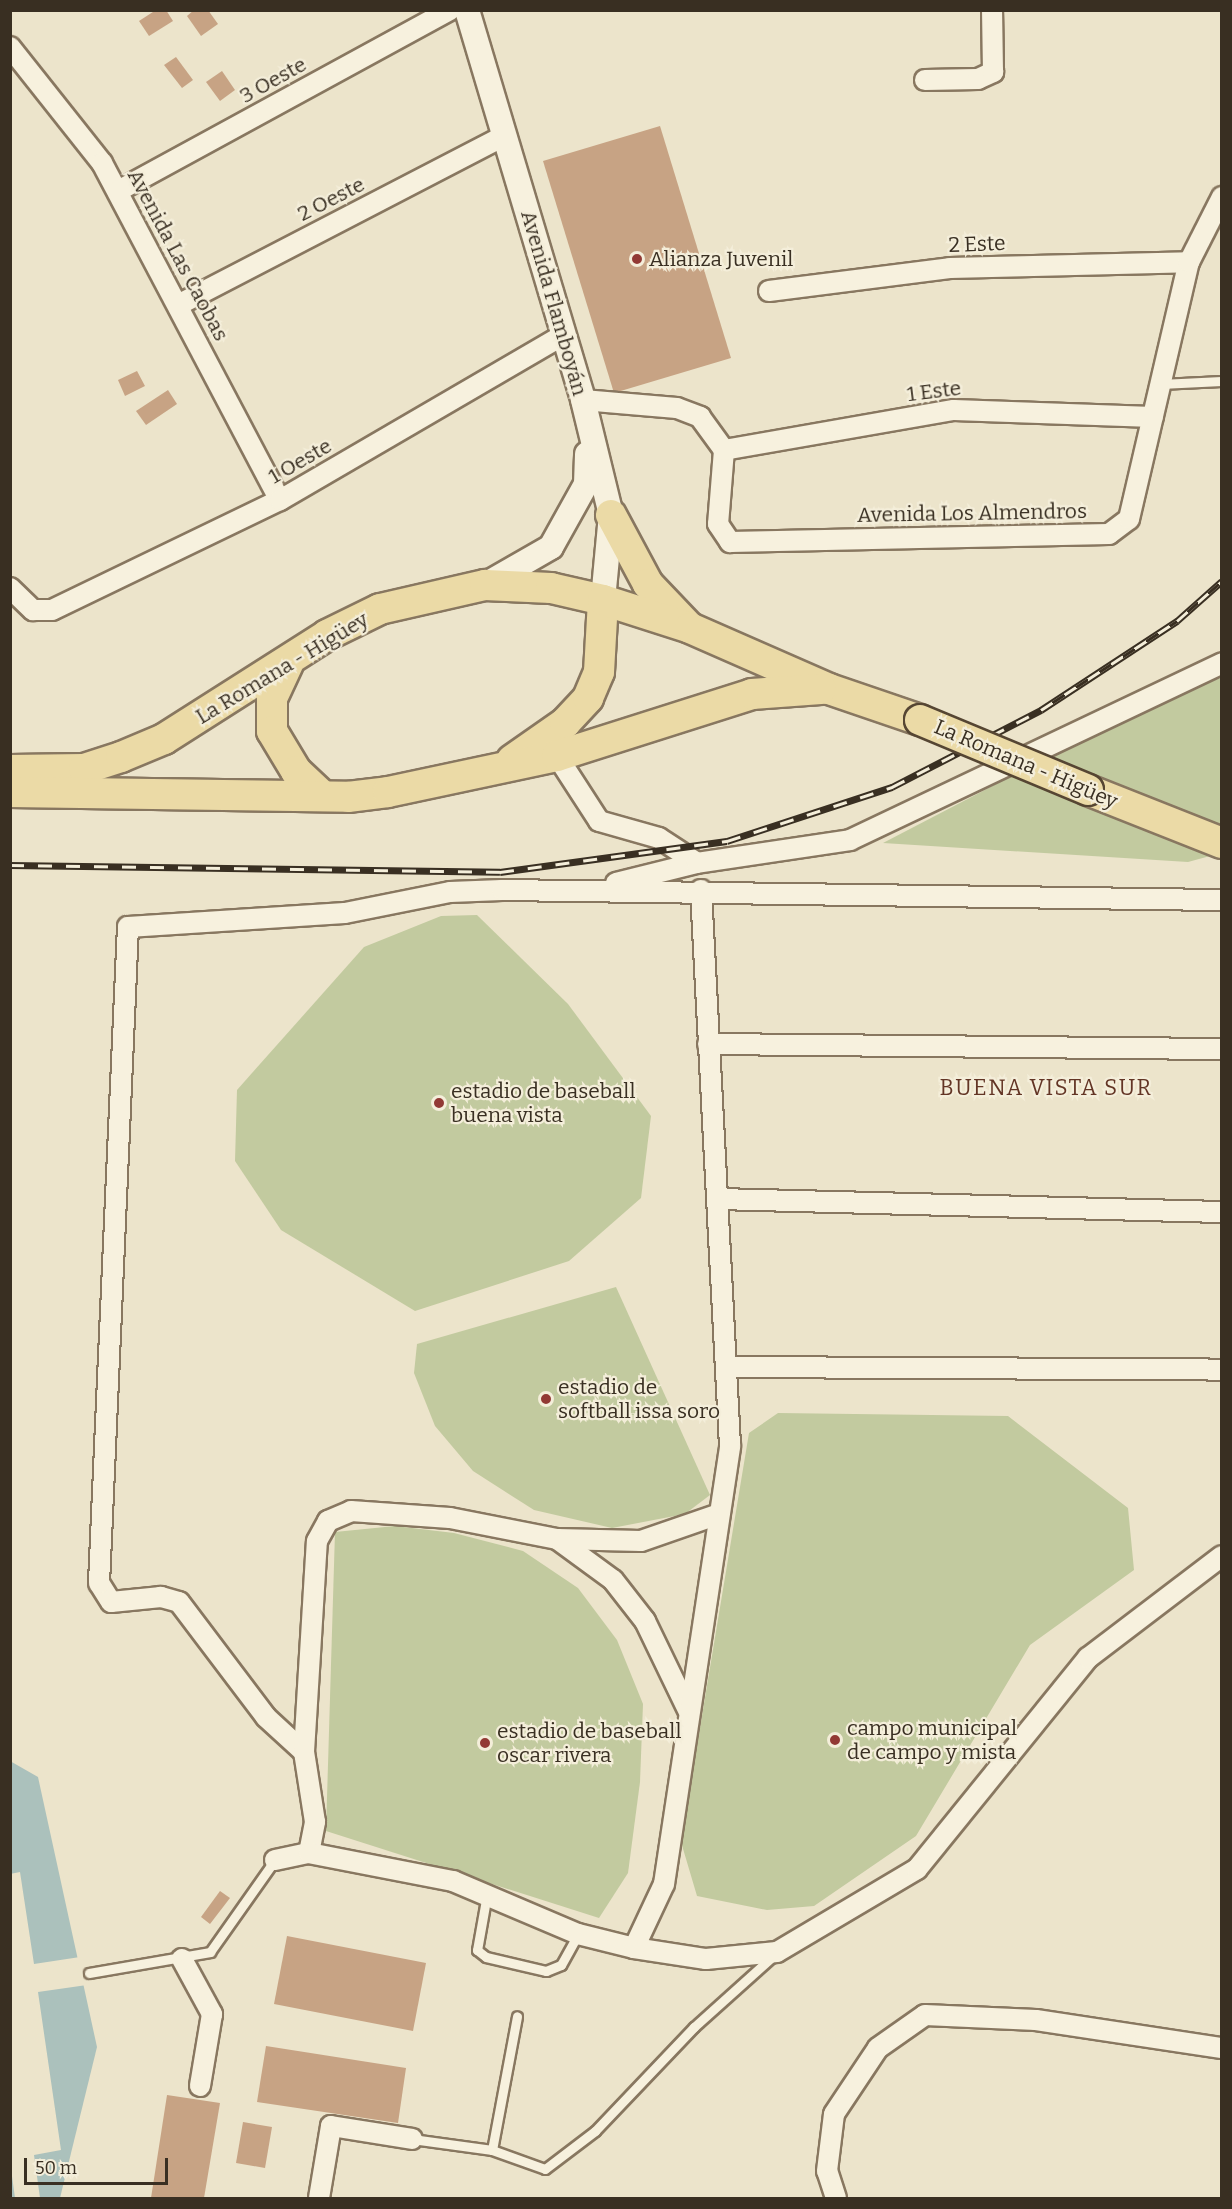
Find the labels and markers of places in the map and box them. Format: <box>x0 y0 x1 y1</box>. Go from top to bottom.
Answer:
place label: Alianza Juvenil <box>649 246 793 272</box>
marker: Alianza Juvenil <box>630 252 644 266</box>
place label: estadio de baseball buena vista <box>451 1078 635 1128</box>
marker: estadio de baseball buena vista <box>432 1096 446 1110</box>
place label: estadio de softball issa soro <box>558 1374 720 1424</box>
marker: estadio de softball issa soro <box>539 1392 553 1406</box>
place label: campo municipal de campo y mista <box>847 1715 1017 1765</box>
place label: estadio de baseball oscar rivera <box>497 1718 681 1768</box>
marker: campo municipal de campo y mista <box>828 1733 842 1747</box>
marker: estadio de baseball oscar rivera <box>478 1736 492 1750</box>

